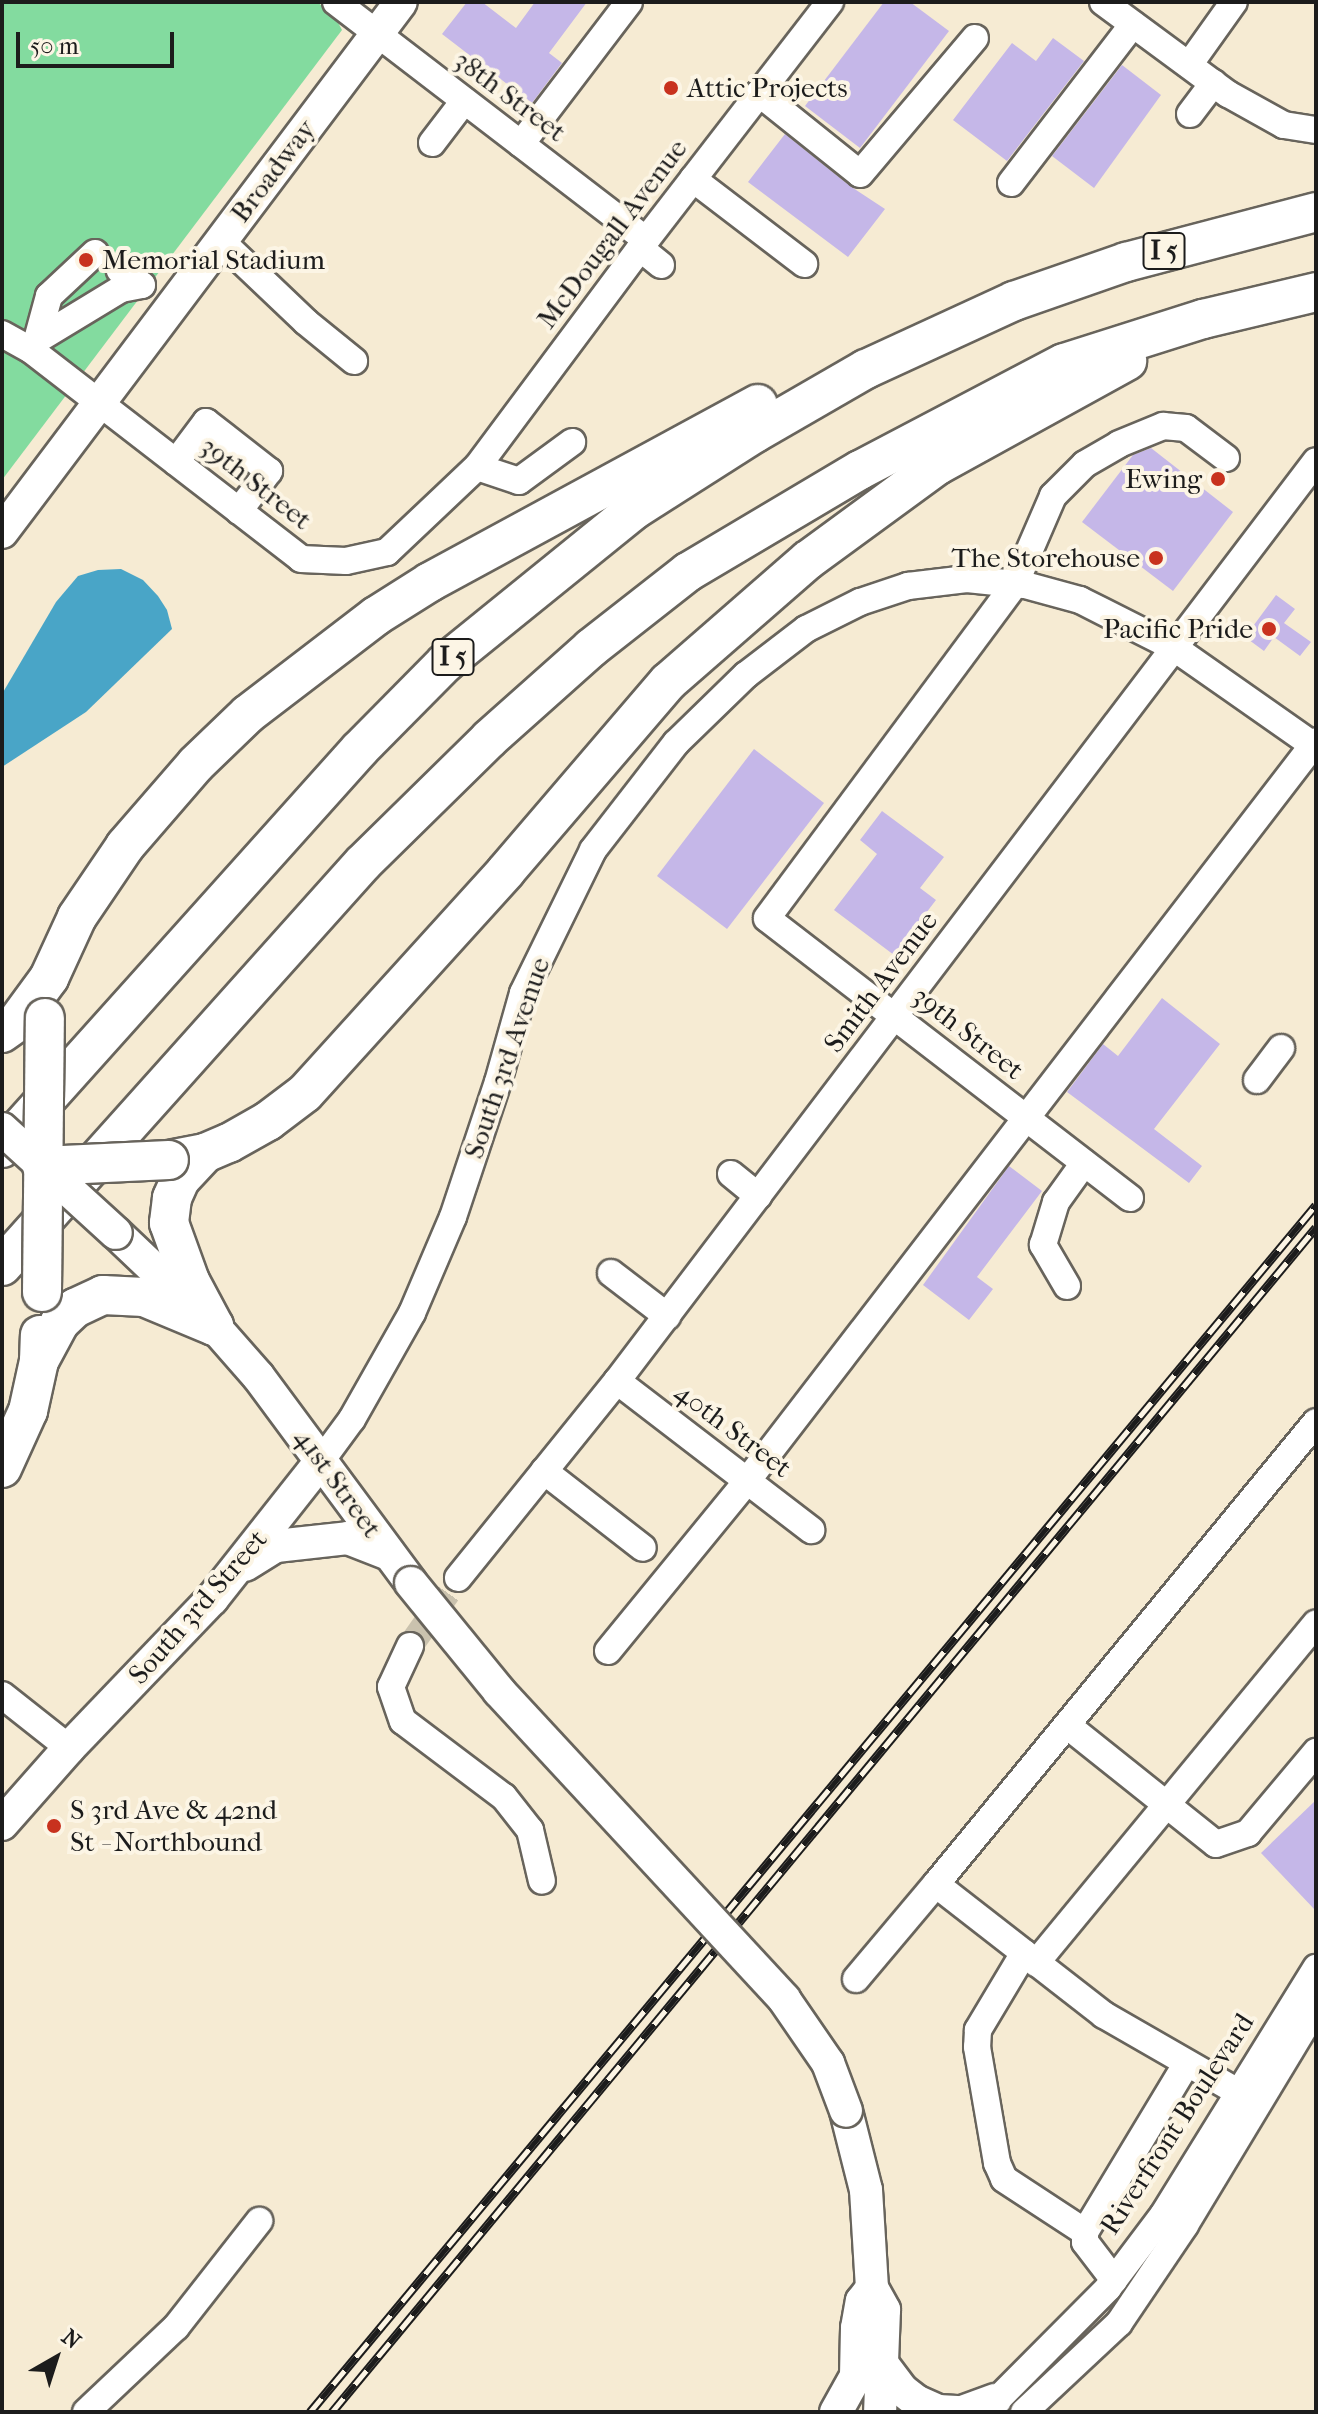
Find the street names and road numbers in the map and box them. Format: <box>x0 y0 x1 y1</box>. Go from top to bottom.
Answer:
street label: 38th Street <box>448 43 572 149</box>
street label: Broadway <box>223 113 323 229</box>
street label: McDougall Avenue <box>530 133 694 335</box>
road number: I 5 <box>1142 229 1186 273</box>
street label: 39th Street <box>194 429 318 537</box>
road number: I 5 <box>431 635 475 679</box>
street label: Smith Avenue <box>817 905 945 1059</box>
street label: South 3rd Avenue <box>457 953 557 1163</box>
street label: 39th Street <box>906 979 1030 1087</box>
street label: 40th Street <box>668 1375 798 1485</box>
street label: 41st Street <box>287 1422 389 1544</box>
street label: South 3rd Street <box>122 1523 274 1691</box>
street label: Riverfront Boulevard <box>1093 2007 1261 2241</box>

